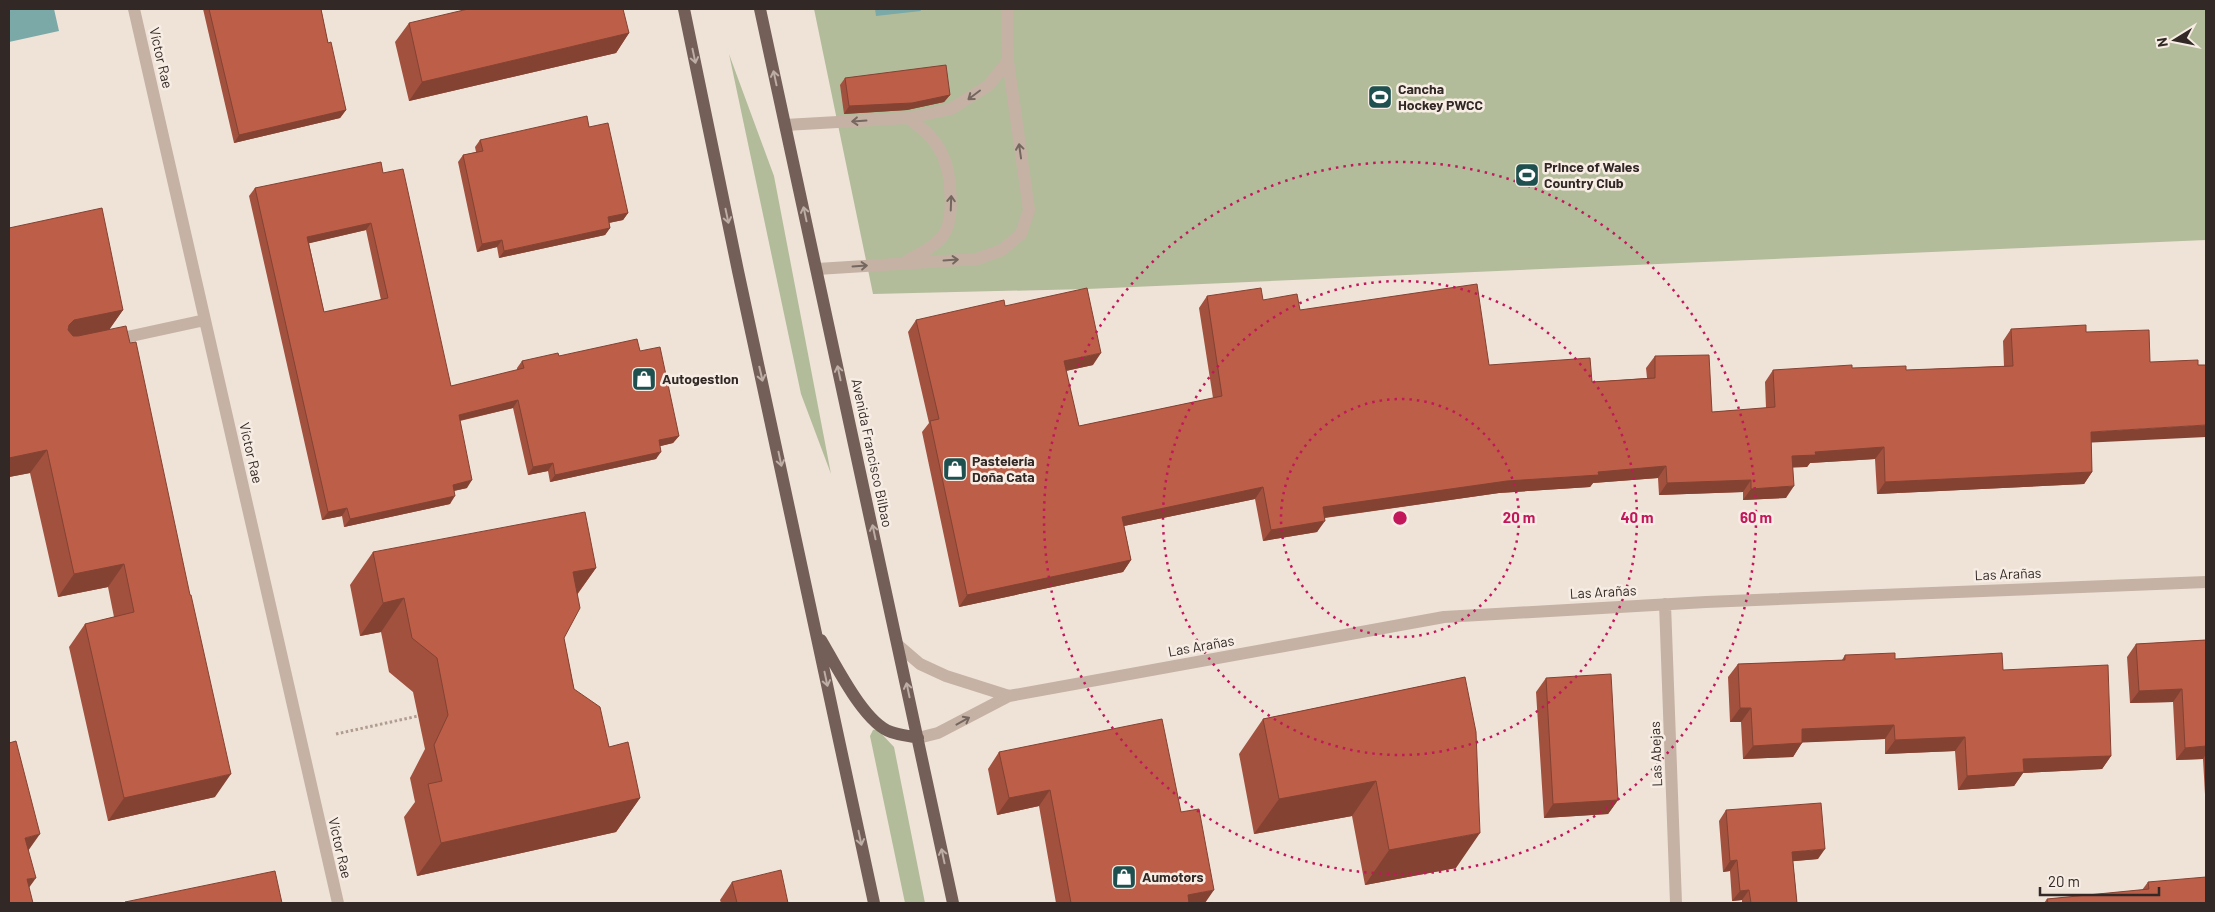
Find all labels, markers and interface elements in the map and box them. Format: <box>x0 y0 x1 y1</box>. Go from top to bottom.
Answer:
north arrow <box>2150 15 2200 65</box>
street label: Víctor Rae <box>146 26 177 90</box>
text: N <box>2153 36 2171 48</box>
one-way arrow <box>690 48 699 64</box>
one-way arrow <box>770 70 779 86</box>
place label: Cancha Hockey PWCC <box>1398 80 1483 113</box>
sports icon: Cancha Hockey PWCC <box>1367 84 1393 110</box>
one-way arrow <box>967 89 980 100</box>
one-way arrow <box>851 116 867 126</box>
one-way arrow <box>1015 143 1025 159</box>
place label: Prince of Wales Country Club <box>1544 158 1639 191</box>
sports icon: Prince of Wales Country Club <box>1514 162 1540 188</box>
one-way arrow <box>946 195 955 211</box>
one-way arrow <box>800 206 809 222</box>
one-way arrow <box>723 207 732 223</box>
one-way arrow <box>943 256 959 265</box>
one-way arrow <box>851 262 867 271</box>
one-way arrow <box>834 365 843 381</box>
shop icon: Autogestion <box>631 366 657 392</box>
one-way arrow <box>757 366 767 382</box>
place label: Autogestion <box>662 370 739 387</box>
street label: Avenida Francisco Bilbao <box>848 377 897 529</box>
street label: Víctor Rae <box>236 421 267 485</box>
one-way arrow <box>776 451 785 467</box>
place label: Pastelería Doña Cata <box>972 452 1035 485</box>
shop icon: Pastelería Doña Cata <box>942 456 968 482</box>
text: 20 m <box>1503 508 1535 526</box>
text: 40 m <box>1620 508 1654 526</box>
text: 60 m <box>1740 508 1772 526</box>
centre of rings <box>1391 509 1409 527</box>
one-way arrow <box>869 524 878 540</box>
street label: Las Arañas <box>1974 564 2042 583</box>
street label: Las Arañas <box>1569 581 1637 602</box>
street label: Las Arañas <box>1167 631 1236 660</box>
one-way arrow <box>822 671 831 687</box>
one-way arrow <box>903 683 912 699</box>
one-way arrow <box>956 716 971 726</box>
street label: Las Abejas <box>1646 721 1665 787</box>
street label: Víctor Rae <box>325 816 356 880</box>
one-way arrow <box>856 829 865 845</box>
one-way arrow <box>938 848 947 864</box>
shop icon: Aumotors <box>1111 864 1137 890</box>
scale bar <box>2040 864 2159 896</box>
place label: Aumotors <box>1142 868 1204 885</box>
text: 20 m <box>2048 872 2080 890</box>

